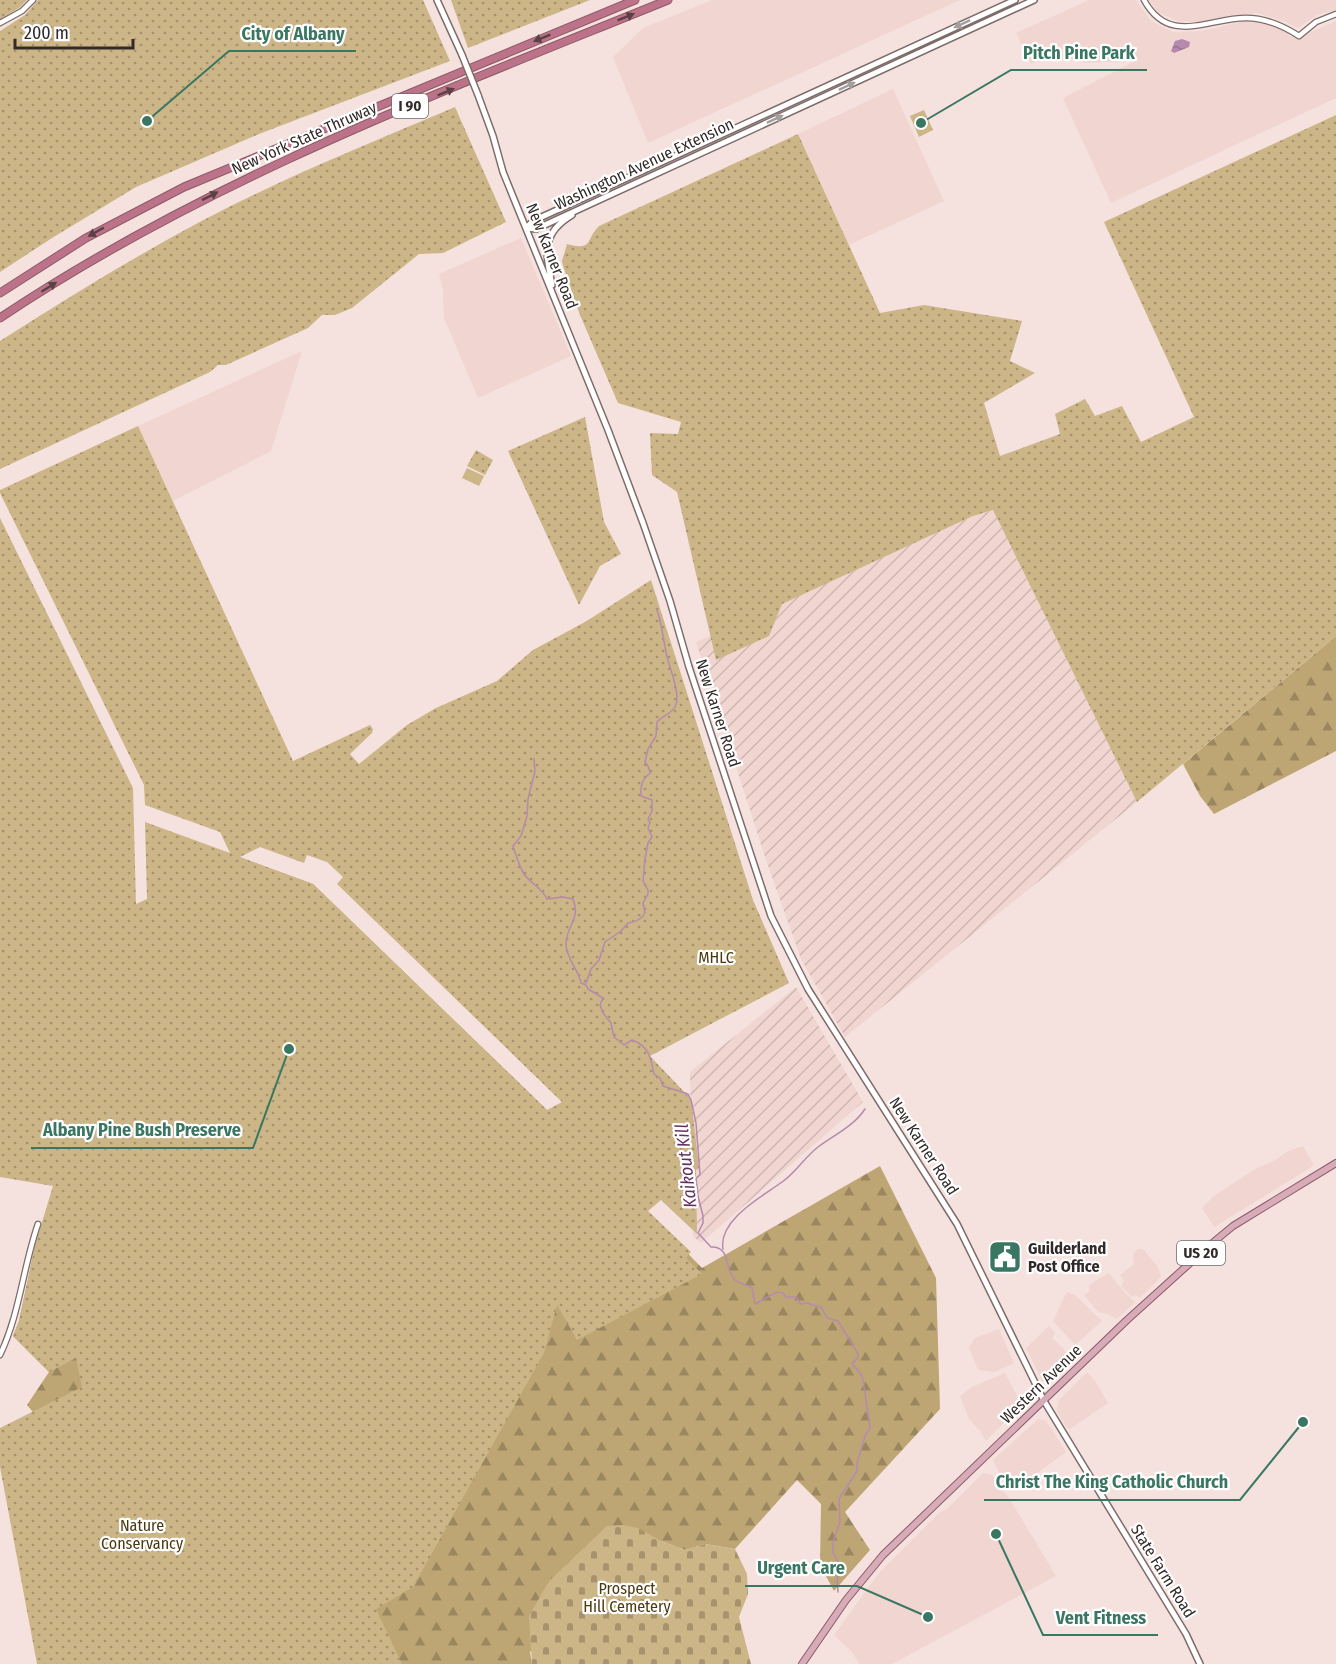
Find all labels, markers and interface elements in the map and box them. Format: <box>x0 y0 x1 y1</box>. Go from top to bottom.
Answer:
scale bar <box>15 12 134 50</box>
one-way arrow <box>617 12 635 22</box>
callout: City of Albany <box>229 15 356 51</box>
one-way arrow <box>953 20 970 29</box>
text: 200 m <box>24 22 69 44</box>
text: City of Albany <box>241 23 345 45</box>
one-way arrow <box>533 34 551 43</box>
callout: Pitch Pine Park <box>1011 34 1147 70</box>
text: Pitch Pine Park <box>1023 42 1136 64</box>
one-way arrow <box>838 80 856 90</box>
one-way arrow <box>437 87 455 97</box>
road number: I 90 <box>392 94 428 118</box>
street label: New York State Thruway <box>229 97 380 178</box>
street label: Washington Avenue Extension <box>551 114 737 214</box>
one-way arrow <box>767 114 784 123</box>
one-way arrow <box>201 191 218 201</box>
street label: New Karner Road <box>522 200 582 312</box>
one-way arrow <box>88 226 105 236</box>
one-way arrow <box>41 281 57 292</box>
street label: New Karner Road <box>692 657 744 769</box>
park label: MHLC <box>698 948 734 967</box>
street label: New Karner Road <box>885 1094 963 1198</box>
callout: Albany Pine Bush Preserve <box>31 1112 253 1148</box>
text: Albany Pine Bush Preserve <box>42 1119 241 1141</box>
water label: Kaikout Kill <box>671 1123 701 1209</box>
public building icon: Guilderland Post Office <box>987 1239 1023 1275</box>
place label: Guilderland Post Office <box>1028 1239 1106 1276</box>
road number: US 20 <box>1177 1241 1225 1265</box>
street label: Western Avenue <box>997 1341 1086 1427</box>
callout: Christ The King Catholic Church <box>984 1464 1240 1500</box>
text: Christ The King Catholic Church <box>996 1471 1228 1493</box>
park label: Nature Conservancy <box>101 1516 184 1553</box>
street label: State Farm Road <box>1127 1521 1199 1621</box>
callout: Urgent Care <box>745 1550 857 1586</box>
text: Urgent Care <box>757 1557 845 1579</box>
park label: Prospect Hill Cemetery <box>583 1579 672 1616</box>
callout: Vent Fitness <box>1043 1599 1158 1635</box>
text: Vent Fitness <box>1055 1607 1146 1629</box>

